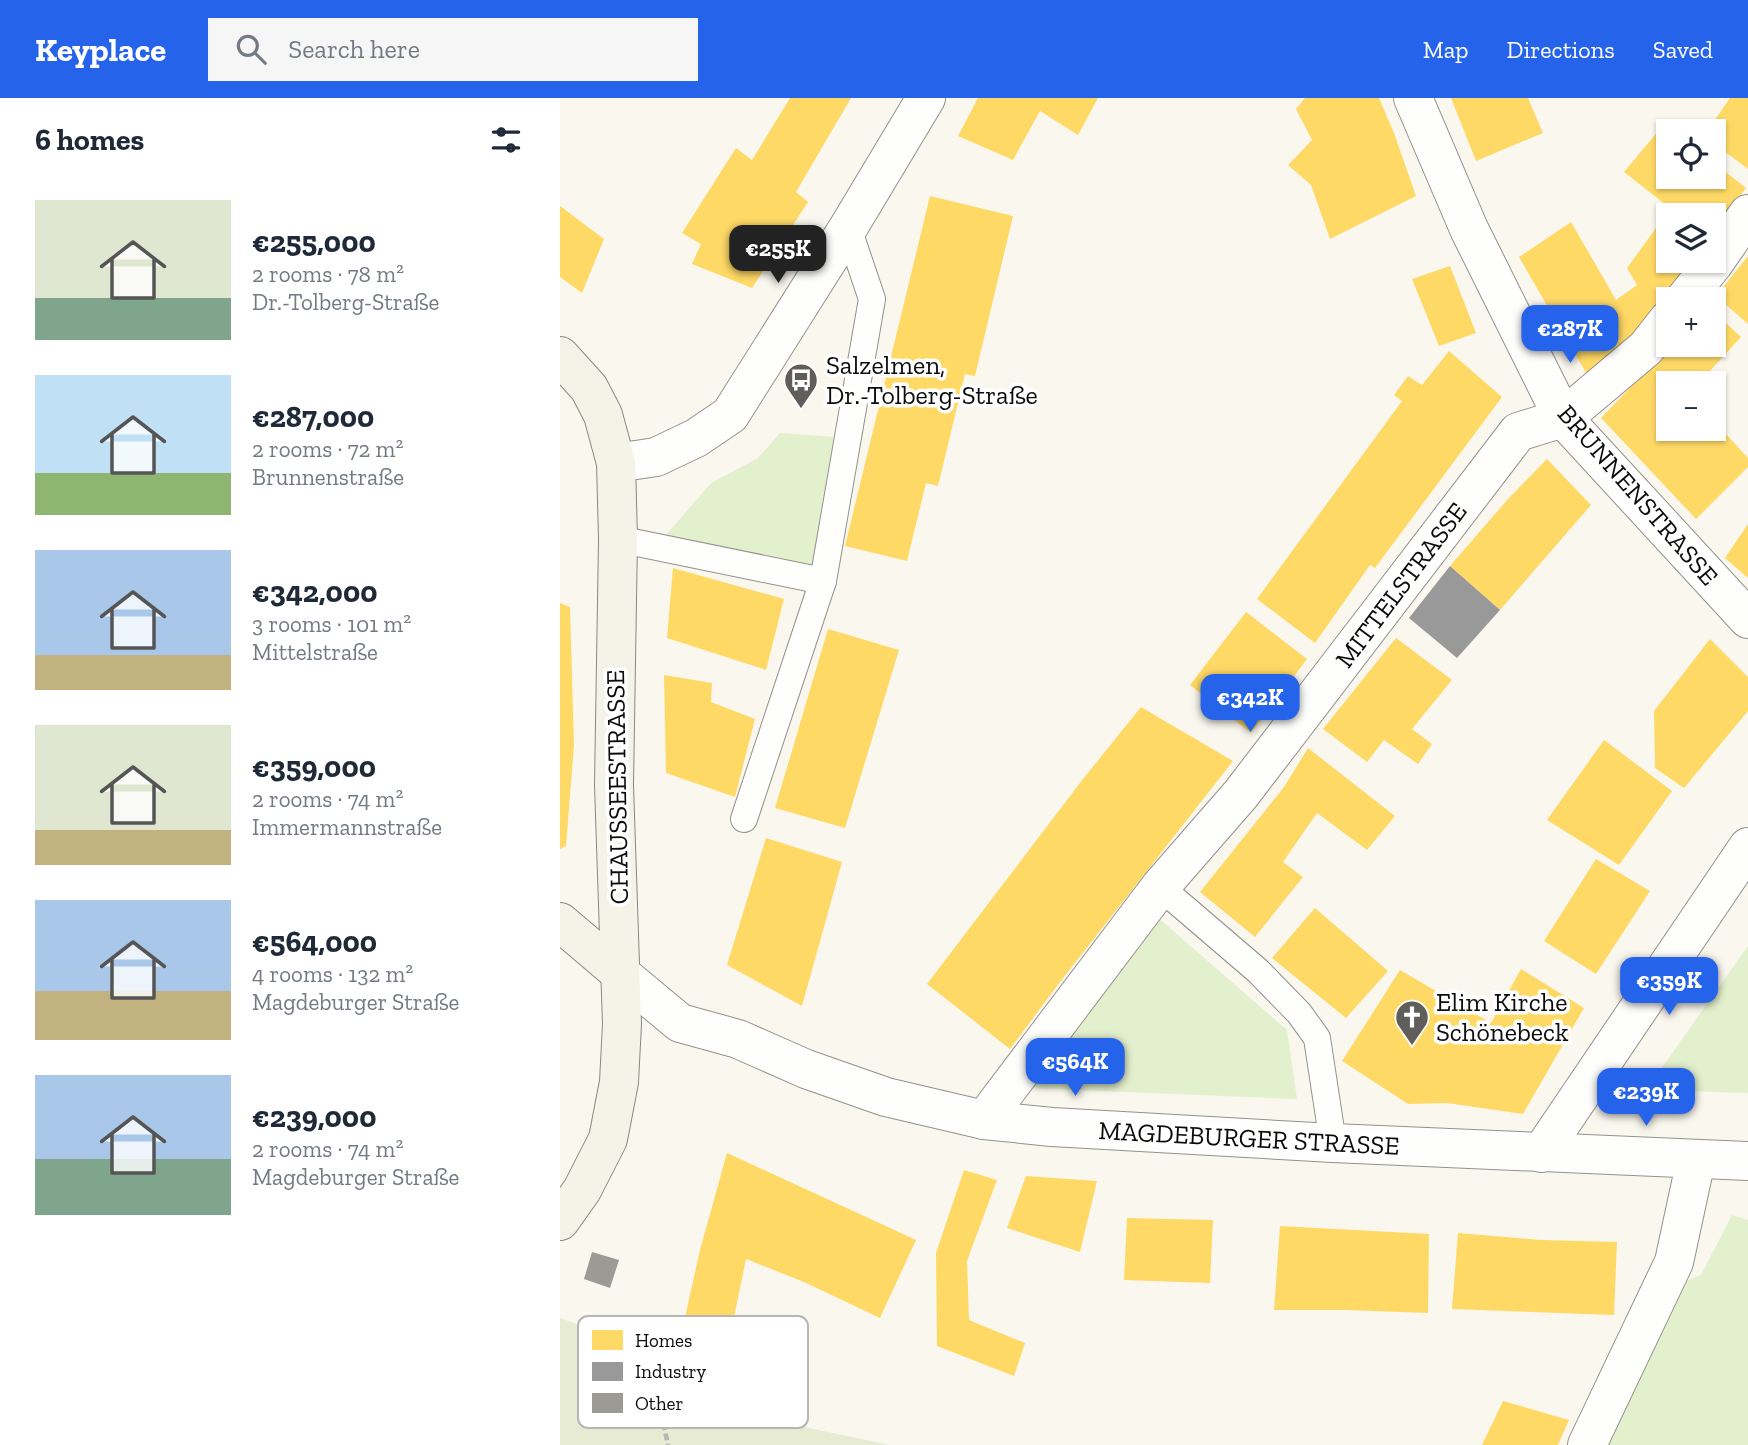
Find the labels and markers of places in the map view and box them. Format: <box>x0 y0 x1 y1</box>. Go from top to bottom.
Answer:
pin: €255K <box>729 226 827 285</box>
pin: €287K <box>1521 306 1619 365</box>
place label: Salzelmen, Dr.-Tolberg-Straße <box>826 349 1038 411</box>
bus stop icon: Salzelmen, Dr.-Tolberg-Straße <box>782 361 820 410</box>
pin: €342K <box>1201 674 1299 734</box>
pin: €359K <box>1620 958 1718 1017</box>
place label: Elim Kirche Schönebeck <box>1436 986 1569 1048</box>
church icon: Elim Kirche Schönebeck <box>1393 998 1431 1047</box>
pin: €564K <box>1026 1038 1124 1098</box>
pin: €239K <box>1597 1068 1695 1128</box>

